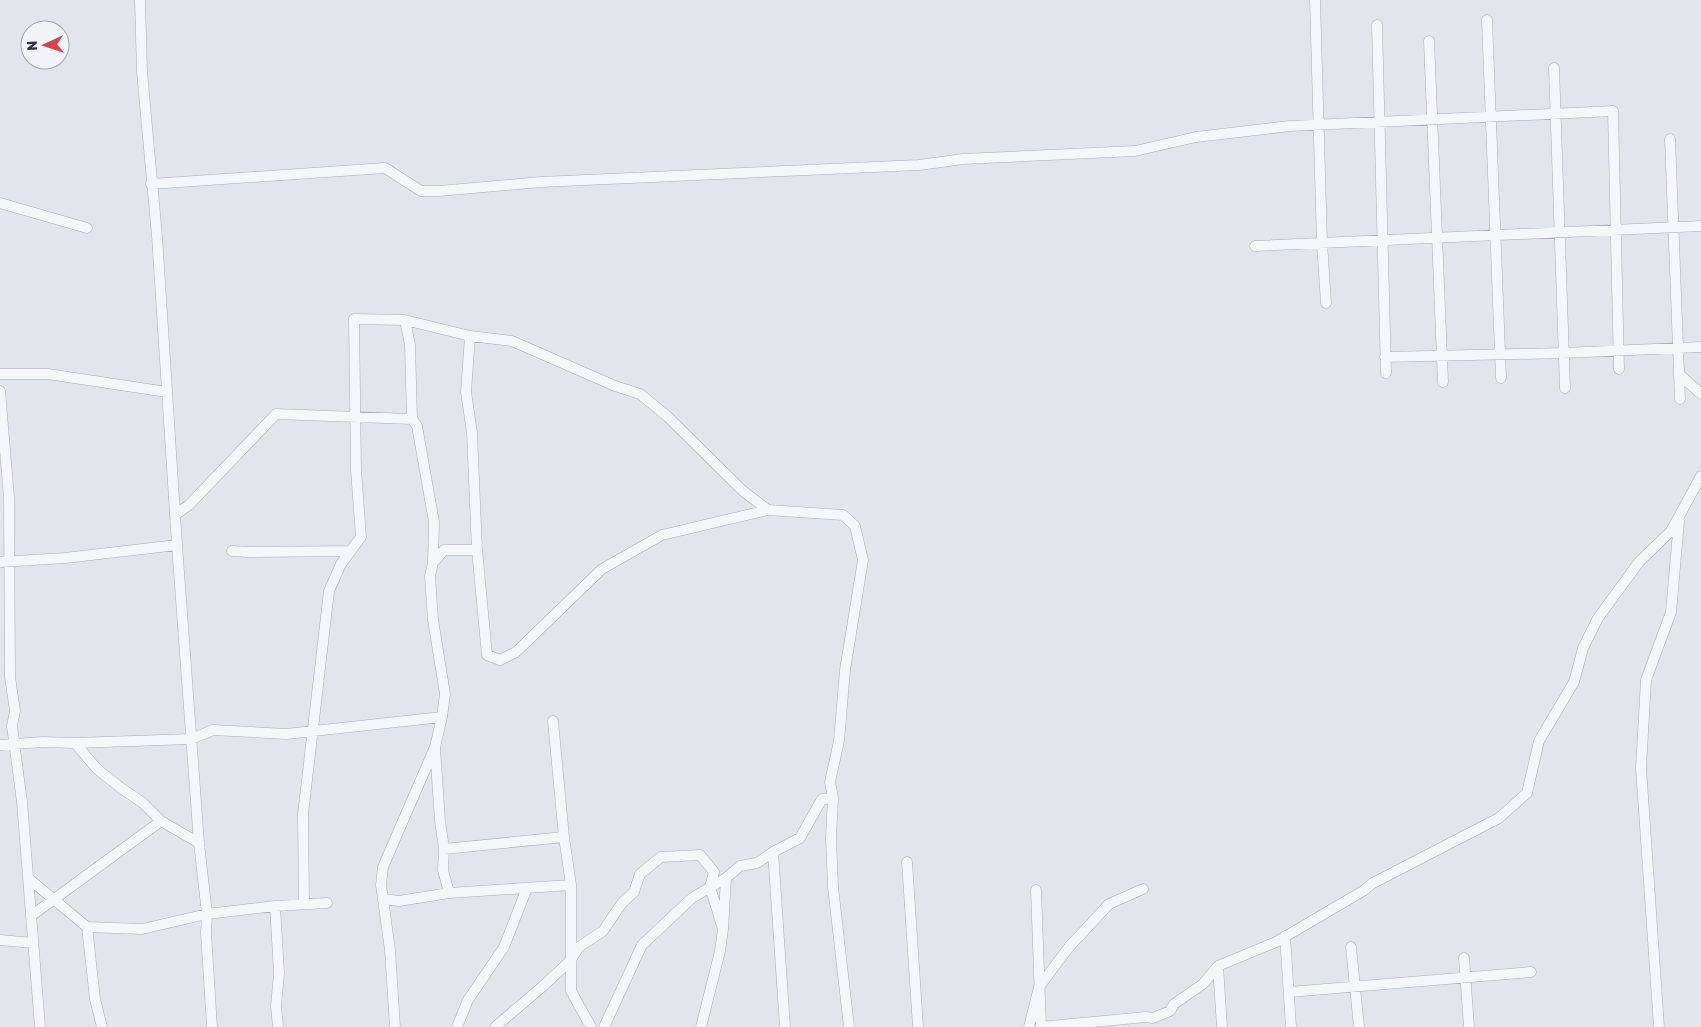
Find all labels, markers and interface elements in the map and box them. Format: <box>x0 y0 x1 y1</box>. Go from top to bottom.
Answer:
north arrow <box>20 20 70 70</box>
text: N <box>24 40 41 51</box>

